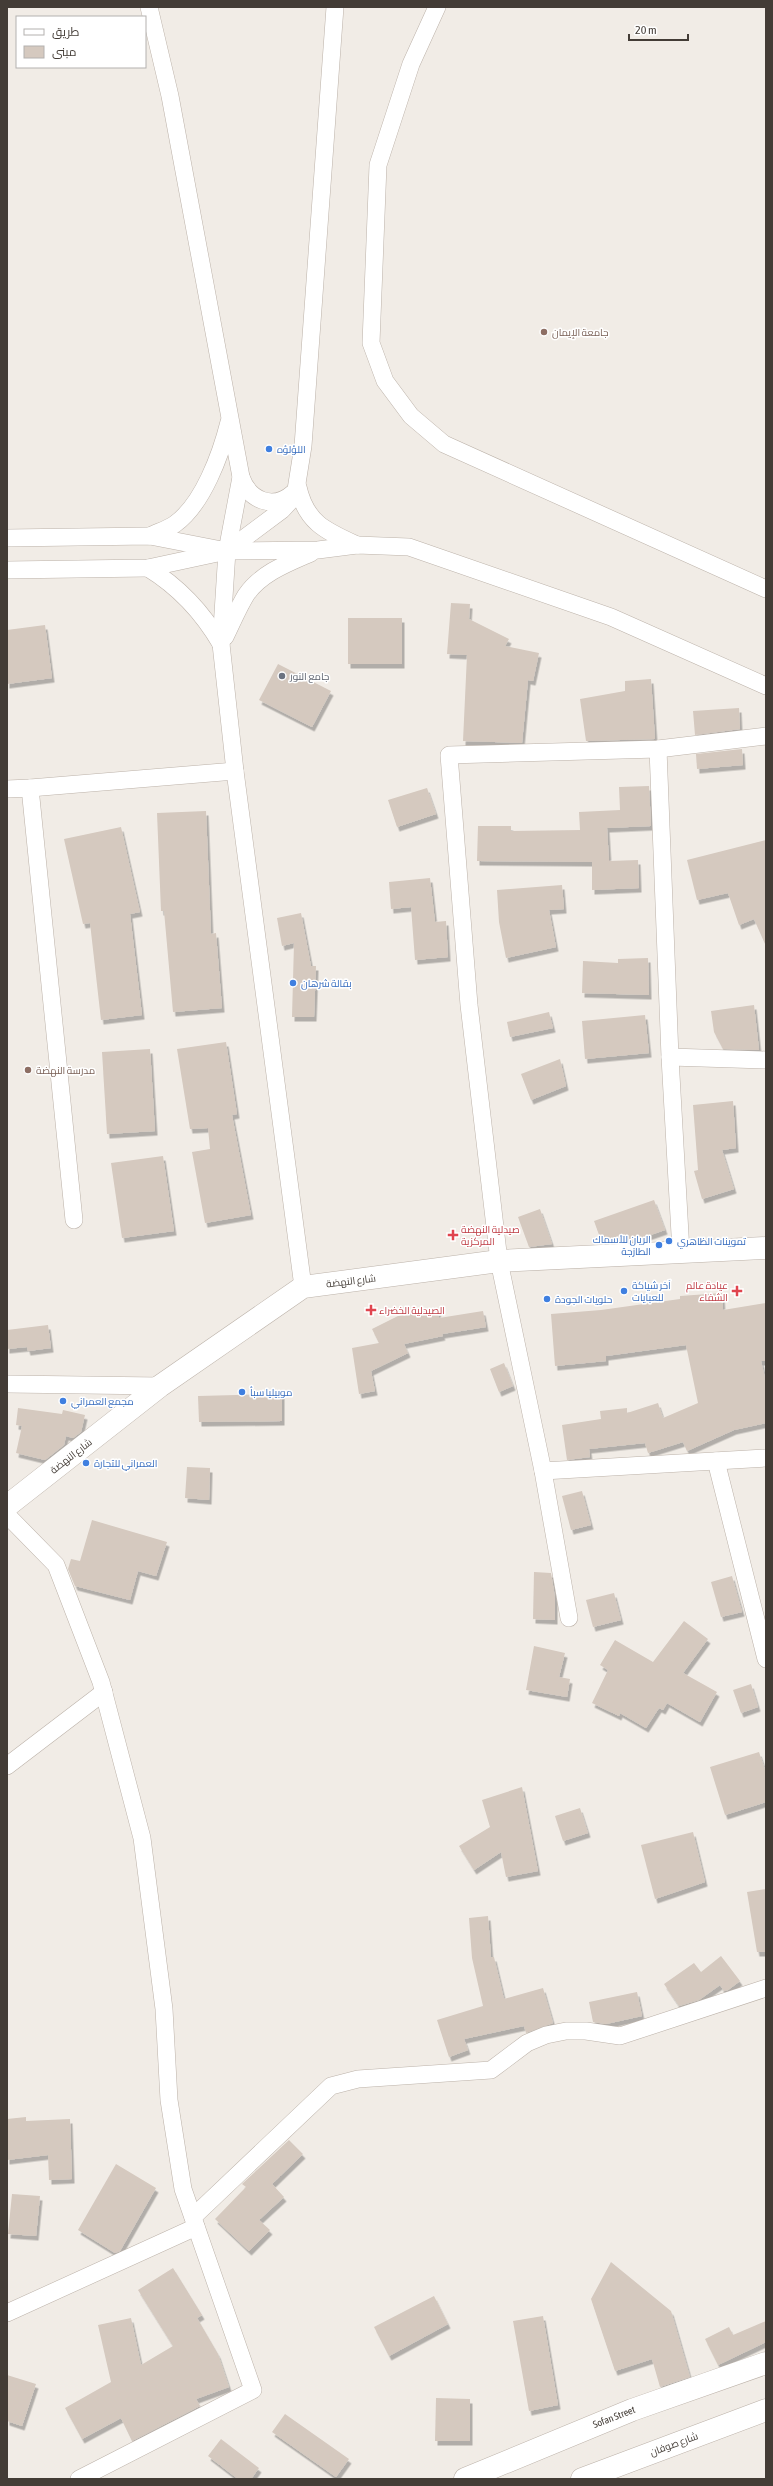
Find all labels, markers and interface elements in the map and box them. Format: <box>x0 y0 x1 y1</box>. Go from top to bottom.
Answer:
legend <box>16 16 146 68</box>
scale bar <box>629 16 688 42</box>
text: 20 m <box>635 23 657 37</box>
text: طريق <box>52 25 80 39</box>
text: مبنى <box>52 45 77 59</box>
marker: جامعة الإيمان <box>539 327 549 337</box>
place label: جامعة الإيمان <box>552 327 609 339</box>
marker: اللؤلؤه <box>264 444 274 454</box>
place label: اللؤلؤه <box>277 444 306 455</box>
marker: جامع النور <box>277 671 287 681</box>
place label: جامع النور <box>289 671 329 683</box>
marker: بقالة شرهان <box>288 978 298 988</box>
place label: بقالة شرهان <box>301 978 352 990</box>
marker: مدرسة النهضة <box>23 1065 33 1075</box>
place label: مدرسة النهضة <box>36 1065 95 1077</box>
place label: صيدلية النهضة المركزية <box>461 1224 520 1247</box>
marker: صيدلية النهضة المركزية <box>448 1230 458 1240</box>
place label: الريان للأسماك الطازجة <box>593 1234 651 1257</box>
marker: تموينات الظاهري <box>664 1236 674 1246</box>
place label: تموينات الظاهري <box>677 1236 746 1249</box>
marker: الريان للأسماك الطازجة <box>654 1240 664 1250</box>
street label: شارع النهضة <box>326 1272 377 1291</box>
place label: آخر شياكة للعبايات <box>632 1280 671 1303</box>
place label: عيادة عالم الشفاء <box>686 1280 728 1303</box>
marker: عيادة عالم الشفاء <box>731 1285 743 1297</box>
marker: آخر شياكة للعبايات <box>619 1286 629 1296</box>
marker: حلويات الجودة <box>542 1294 552 1304</box>
place label: حلويات الجودة <box>555 1294 612 1305</box>
marker: الصيدلية الخضراء <box>366 1305 376 1315</box>
place label: الصيدلية الخضراء <box>379 1305 445 1316</box>
place label: موبيليا سبأ <box>250 1386 292 1398</box>
marker: موبيليا سبأ <box>237 1387 247 1397</box>
marker: مجمع العمراني <box>58 1396 68 1406</box>
place label: مجمع العمراني <box>71 1396 134 1409</box>
street label: شارع النهضة <box>48 1436 95 1477</box>
marker: العمراني للتجارة <box>81 1458 91 1468</box>
place label: العمراني للتجارة <box>94 1458 157 1471</box>
street label: Sofan Street <box>591 2404 637 2430</box>
street label: شارع صوفان <box>648 2430 700 2459</box>

